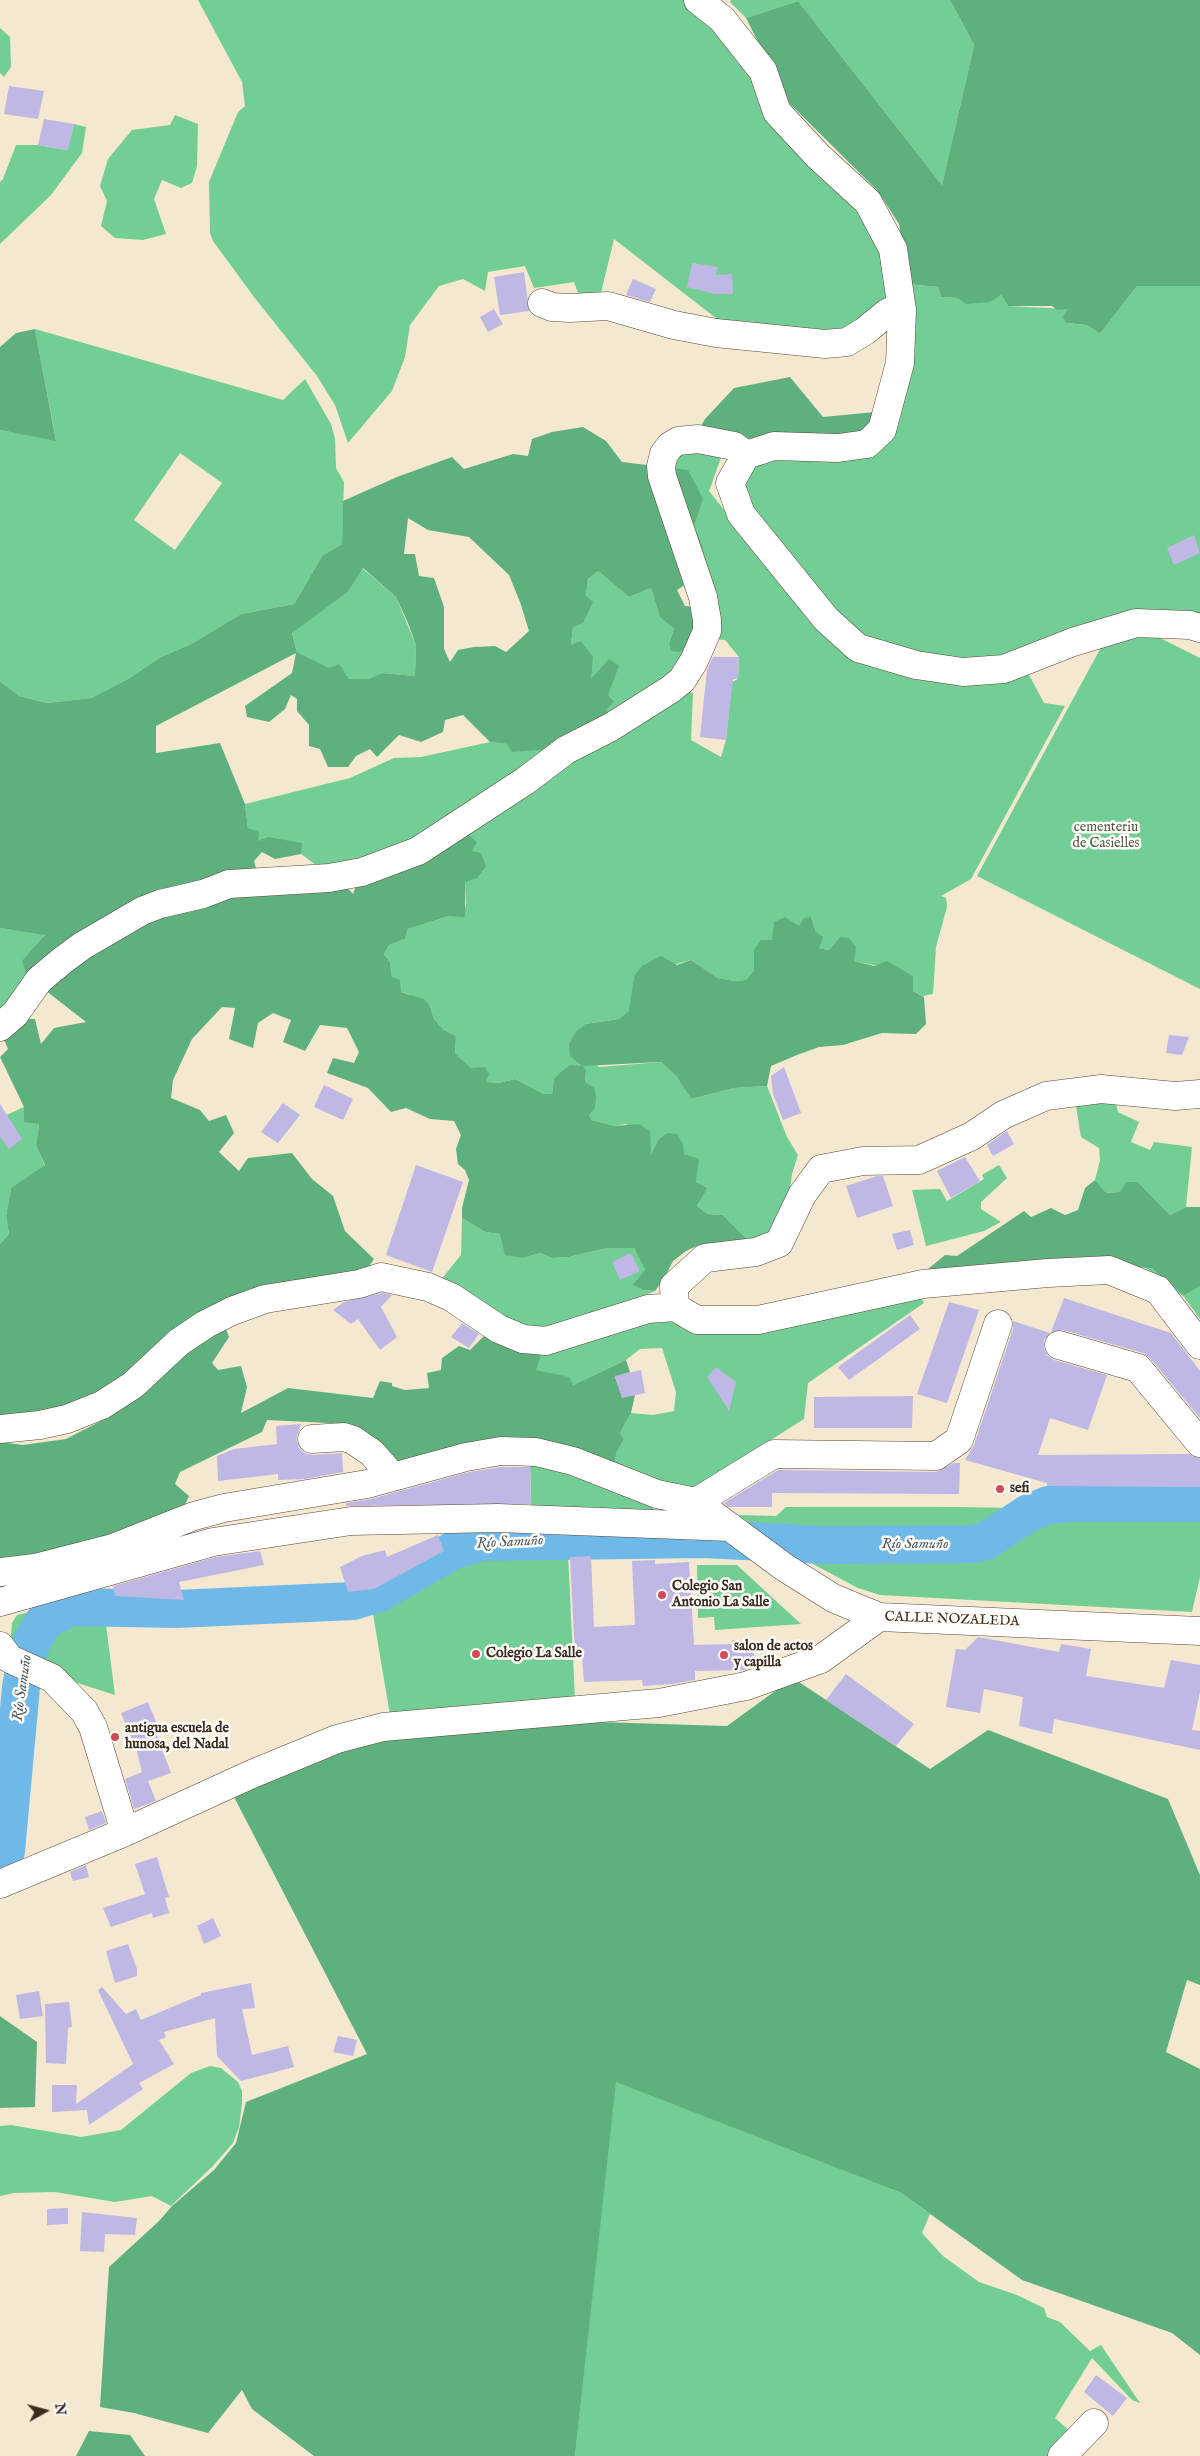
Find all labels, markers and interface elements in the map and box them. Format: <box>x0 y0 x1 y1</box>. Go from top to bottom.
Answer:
park label: cementeriu de Casielles <box>1073 820 1139 852</box>
place label: sefi <box>1010 1481 1030 1497</box>
marker: sefi <box>994 1483 1006 1495</box>
water label: Río Samuño <box>476 1532 544 1554</box>
water label: Río Samuño <box>882 1536 948 1554</box>
place label: Colegio San Antonio La Salle <box>672 1579 769 1611</box>
marker: Colegio San Antonio La Salle <box>656 1589 668 1601</box>
street label: CALLE NOZALEDA <box>884 1609 1020 1631</box>
place label: salon de actos y capilla <box>734 1639 813 1671</box>
place label: Colegio La Salle <box>486 1646 582 1662</box>
marker: Colegio La Salle <box>470 1648 482 1660</box>
marker: salon de actos y capilla <box>718 1649 730 1661</box>
water label: Río Samuño <box>9 1654 37 1722</box>
place label: antigua escuela de hunosa, del Nadal <box>125 1721 229 1754</box>
marker: antigua escuela de hunosa, del Nadal <box>109 1731 121 1743</box>
north arrow <box>20 2386 70 2436</box>
text: N <box>50 2402 70 2416</box>

